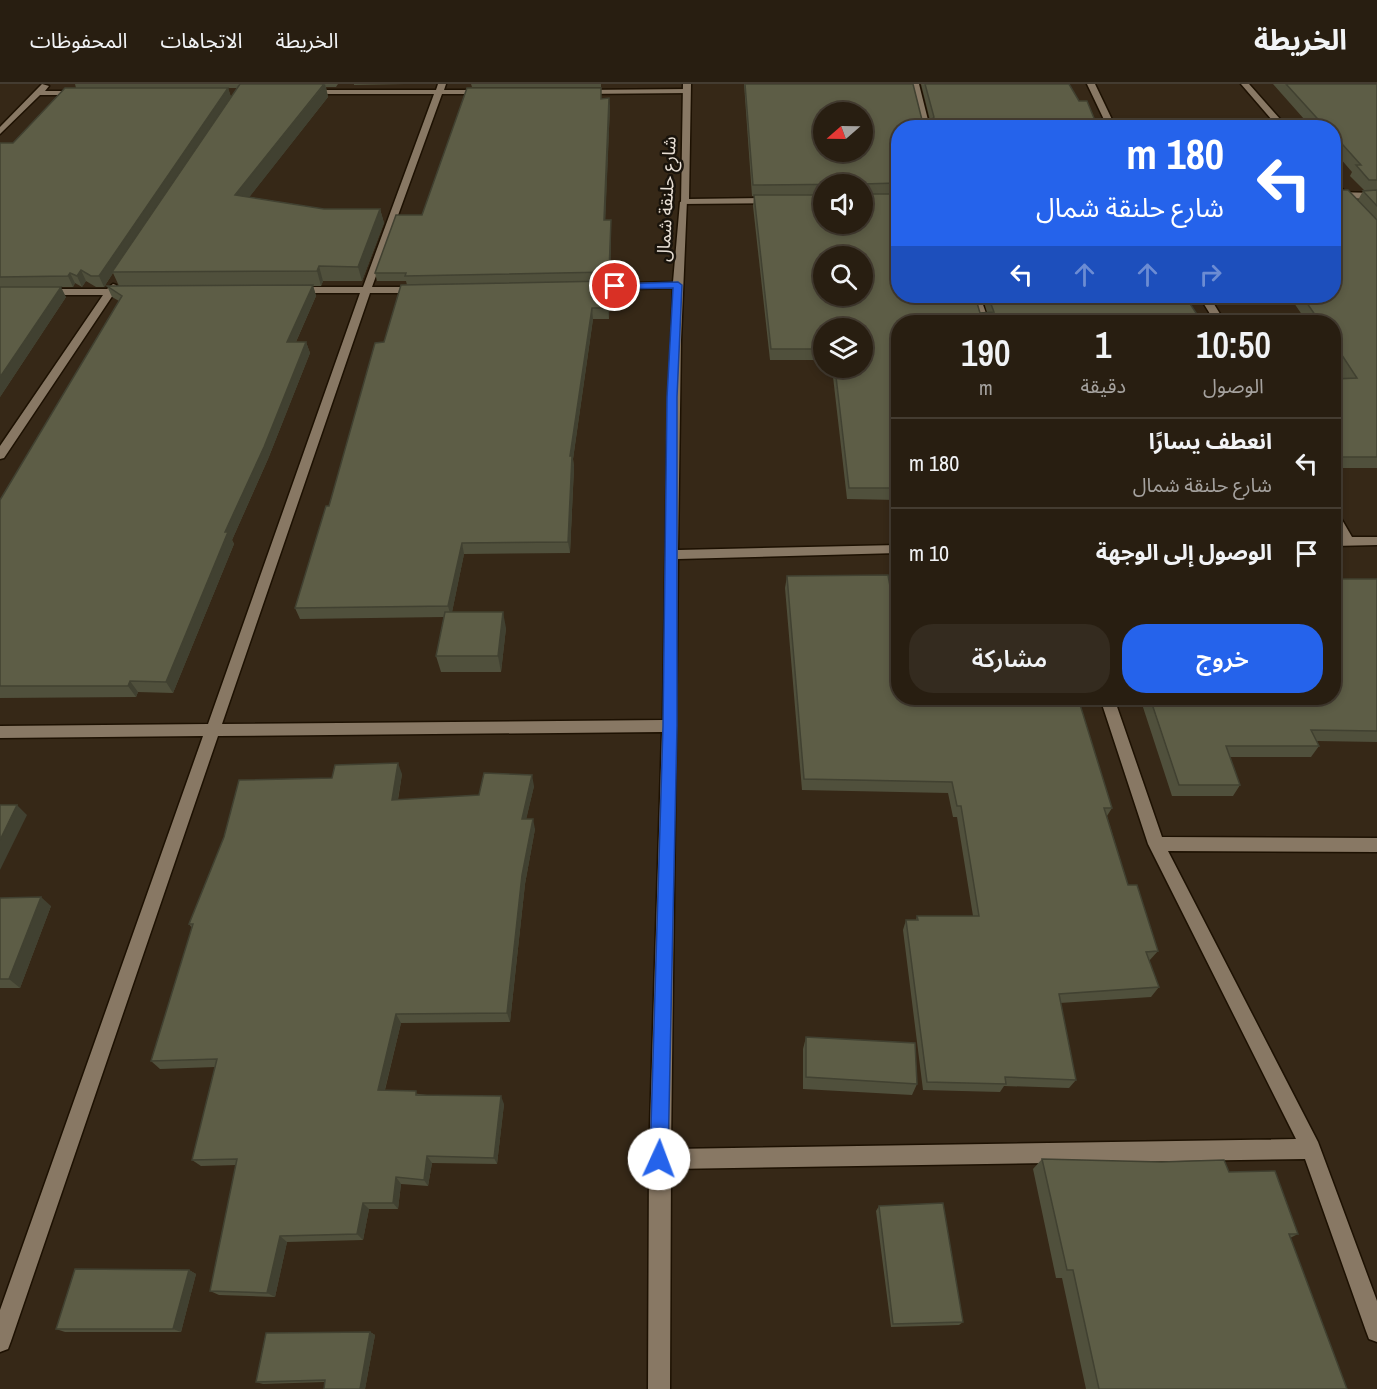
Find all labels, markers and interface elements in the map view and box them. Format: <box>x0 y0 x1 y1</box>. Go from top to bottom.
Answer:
text: الخريطة <box>1254 21 1347 59</box>
text: المحفوظات <box>30 26 127 55</box>
text: الاتجاهات <box>160 26 242 55</box>
text: الخريطة <box>275 26 338 55</box>
north arrow <box>813 102 873 162</box>
map controls <box>813 102 873 378</box>
text: 180 m <box>1126 126 1224 182</box>
street label: شارع حلنقة شمال <box>650 136 684 262</box>
icon: left <box>1245 144 1323 222</box>
button: sound <box>813 174 873 234</box>
text: شارع حلنقة شمال <box>1036 189 1224 225</box>
button: search <box>813 246 873 306</box>
icon: left <box>1005 258 1038 291</box>
icon: ahead <box>1068 258 1101 291</box>
icon: ahead <box>1131 258 1164 291</box>
icon: right <box>1194 258 1227 291</box>
pin <box>589 260 640 311</box>
icon: arrive <box>598 269 631 302</box>
button: layers <box>813 318 873 378</box>
text: 1 <box>1095 321 1111 369</box>
text: 10:50 <box>1196 321 1271 369</box>
text: 190 <box>961 329 1010 377</box>
text: دقيقة <box>1080 372 1126 399</box>
text: الوصول <box>1203 372 1264 399</box>
text: m <box>979 374 993 401</box>
text: انعطف يسارًا <box>1149 426 1272 456</box>
icon: left <box>1290 447 1323 480</box>
text: 180 m <box>909 448 959 478</box>
text: شارع حلنقة شمال <box>1133 471 1272 498</box>
text: الوصول إلى الوجهة <box>1096 537 1272 567</box>
icon: arrive <box>1290 537 1323 570</box>
text: 10 m <box>909 538 949 568</box>
button: مشاركة <box>909 624 1110 693</box>
button: خروج <box>1122 624 1323 693</box>
position arrow <box>627 1127 691 1191</box>

